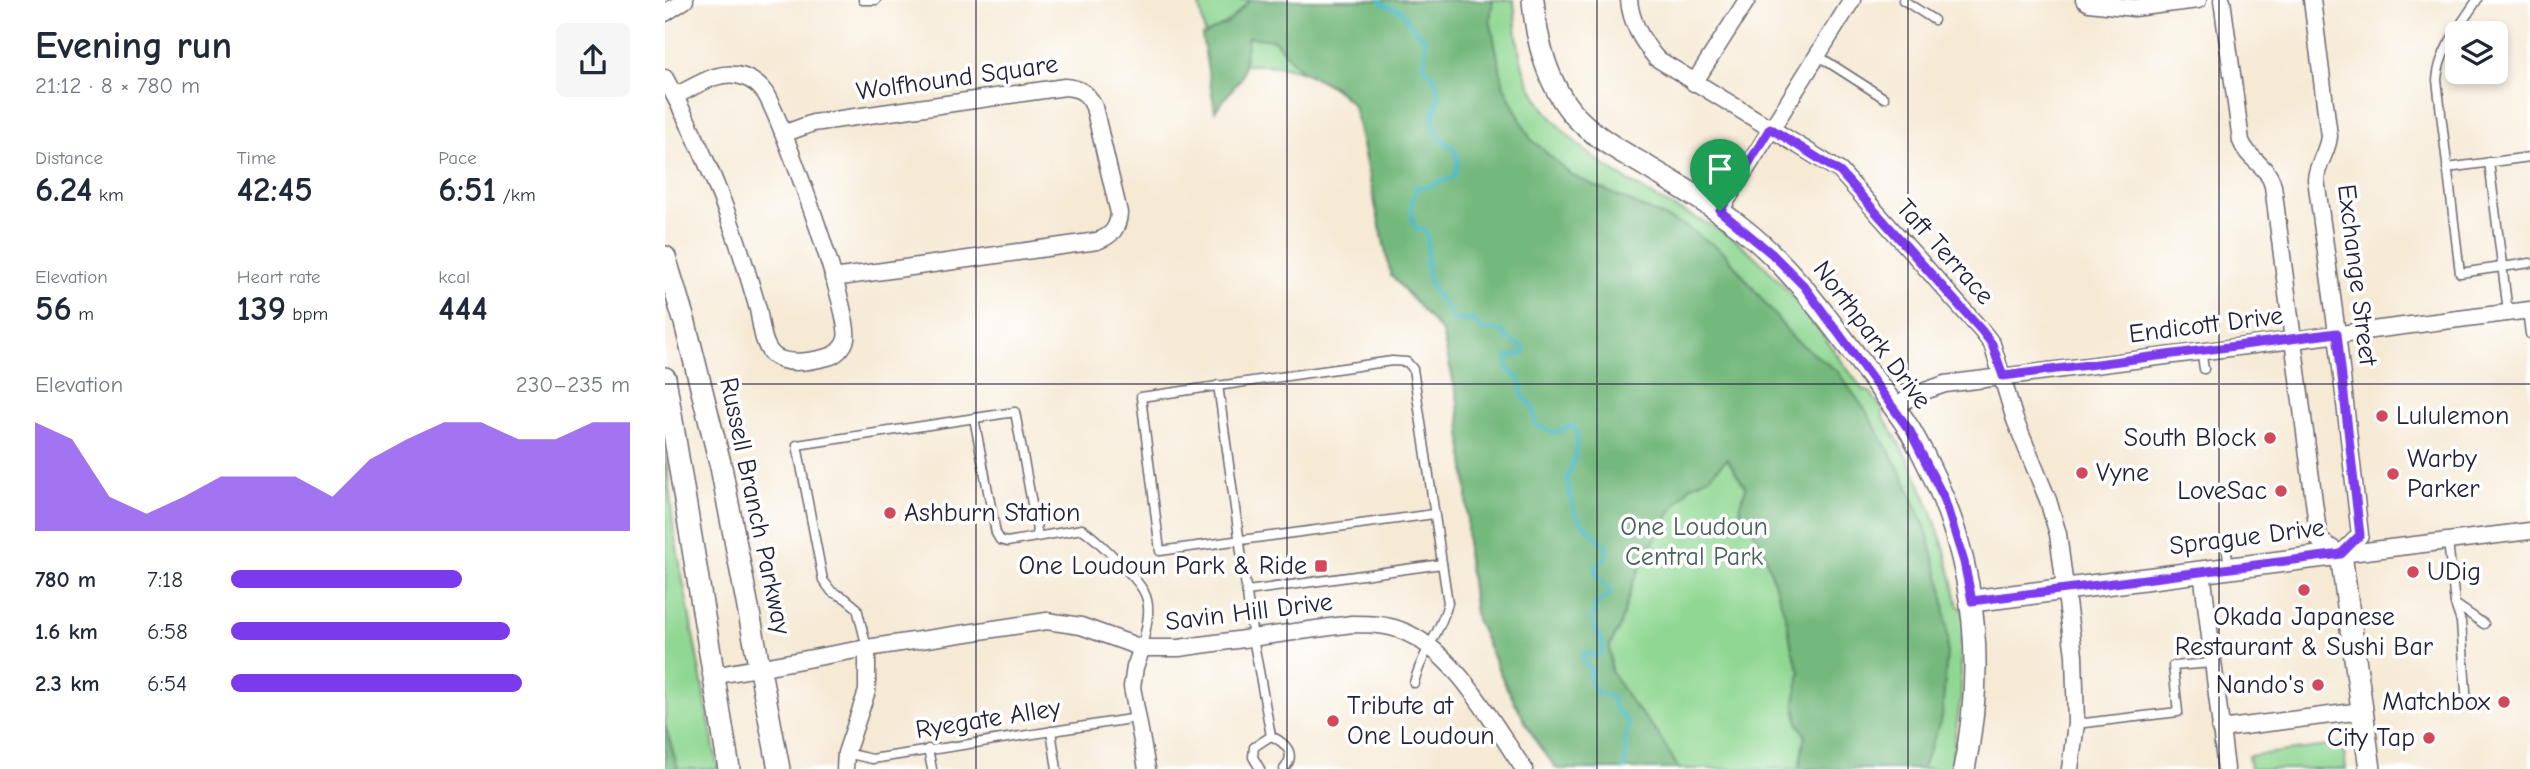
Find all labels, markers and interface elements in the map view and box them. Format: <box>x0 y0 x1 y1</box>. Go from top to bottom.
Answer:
map controls <box>2445 21 2508 84</box>
button: layers <box>2445 21 2508 84</box>
button: share <box>556 23 630 97</box>
text: Evening run <box>35 24 232 68</box>
street label: Wolfhound Square <box>854 49 1060 107</box>
text: 21:12 · 8 × 780 m <box>35 72 200 99</box>
pin <box>1690 139 1750 211</box>
text: Distance <box>35 147 103 169</box>
text: Time <box>237 147 276 169</box>
text: Pace <box>438 147 477 169</box>
icon: arrive <box>1701 150 1739 188</box>
text: 6.24 <box>35 169 92 210</box>
text: 42:45 <box>237 169 313 210</box>
text: 6:51 <box>438 169 496 210</box>
street label: Exchange Street <box>2331 183 2383 369</box>
text: km <box>92 184 124 206</box>
text: /km <box>496 184 536 206</box>
street label: Taft Terrace <box>1890 193 2000 311</box>
street label: Northpark Drive <box>1807 255 1937 415</box>
text: Elevation <box>35 266 108 288</box>
text: Heart rate <box>237 266 320 288</box>
text: kcal <box>438 266 470 288</box>
text: 56 <box>35 288 72 329</box>
text: 139 <box>237 288 286 329</box>
text: 444 <box>438 288 488 329</box>
street label: Endicott Drive <box>2127 301 2285 349</box>
text: m <box>72 303 94 325</box>
text: bpm <box>286 303 328 325</box>
text: Elevation <box>35 371 123 398</box>
text: 230–235 m <box>516 371 630 398</box>
street label: Russell Branch Parkway <box>713 375 797 638</box>
place label: Lululemon <box>2396 401 2509 431</box>
marker: Lululemon <box>2374 408 2390 424</box>
place label: South Block <box>2124 423 2256 453</box>
marker: South Block <box>2262 430 2278 446</box>
place label: Warby Parker <box>2407 444 2480 504</box>
place label: Vyne <box>2096 458 2149 488</box>
marker: Vyne <box>2074 465 2090 481</box>
marker: Warby Parker <box>2385 466 2401 482</box>
place label: LoveSac <box>2177 476 2267 506</box>
marker: LoveSac <box>2273 483 2289 499</box>
place label: Ashburn Station <box>904 498 1080 528</box>
marker: Ashburn Station <box>882 505 898 521</box>
park label: One Loudoun Central Park <box>1620 512 1768 572</box>
street label: Sprague Drive <box>2168 513 2326 561</box>
place label: One Loudoun Park & Ride <box>1019 551 1307 581</box>
place label: UDig <box>2427 557 2481 587</box>
marker: One Loudoun Park & Ride <box>1313 558 1329 574</box>
marker: UDig <box>2405 564 2421 580</box>
text: 780 m <box>35 566 96 593</box>
text: 7:18 <box>147 566 183 593</box>
marker: Okada Japanese Restaurant & Sushi Bar <box>2296 582 2312 598</box>
street label: Savin Hill Drive <box>1164 587 1334 637</box>
place label: Okada Japanese Restaurant & Sushi Bar <box>2175 602 2434 662</box>
text: 1.6 km <box>35 618 98 645</box>
text: 6:58 <box>147 618 188 645</box>
text: 2.3 km <box>35 670 100 697</box>
text: 6:54 <box>147 670 187 697</box>
place label: Nando's <box>2216 670 2304 700</box>
marker: Nando's <box>2310 677 2326 693</box>
place label: Matchbox <box>2382 687 2491 717</box>
place label: Tribute at One Loudoun <box>1347 691 1495 751</box>
street label: Ryegate Alley <box>913 693 1063 745</box>
marker: Matchbox <box>2496 694 2512 710</box>
marker: Tribute at One Loudoun <box>1325 713 1341 729</box>
place label: City Tap <box>2327 723 2415 753</box>
marker: City Tap <box>2421 730 2437 746</box>

